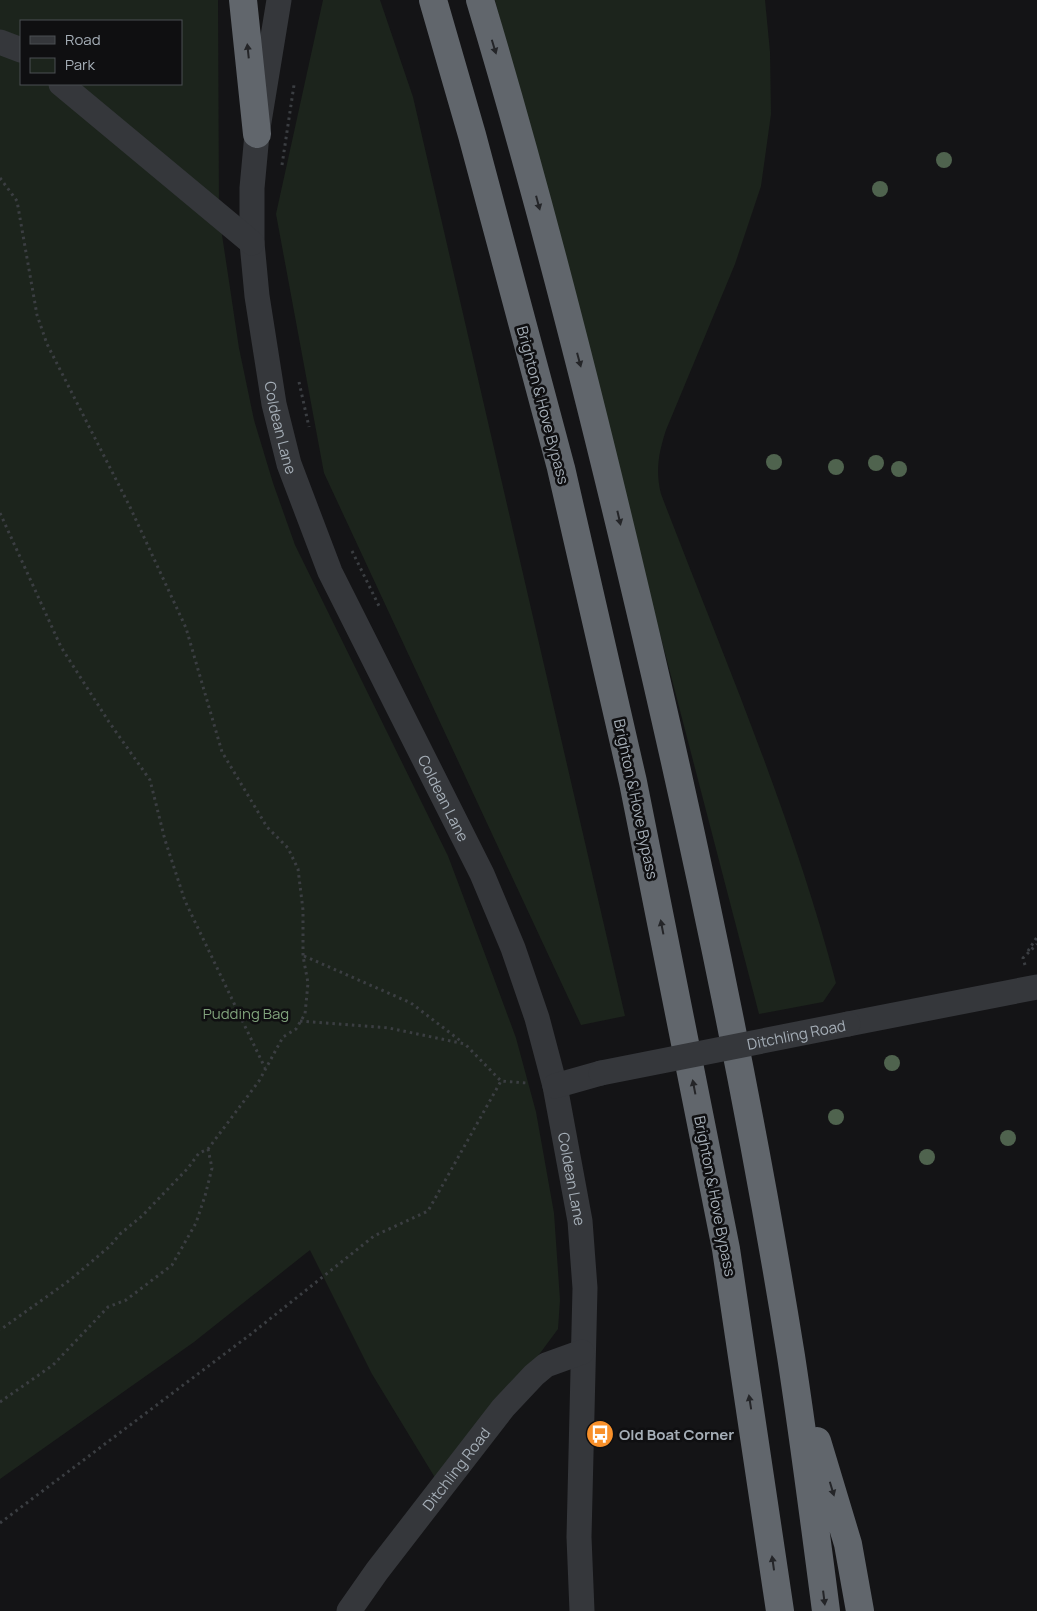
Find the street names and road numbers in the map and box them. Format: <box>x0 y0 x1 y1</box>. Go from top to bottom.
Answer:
street label: Brighton & Hove Bypass <box>512 323 574 487</box>
street label: Coldean Lane <box>260 380 302 477</box>
street label: Brighton & Hove Bypass <box>609 717 663 881</box>
street label: Coldean Lane <box>413 751 475 845</box>
street label: Ditchling Road <box>745 1014 847 1054</box>
street label: Brighton & Hove Bypass <box>689 1114 741 1278</box>
street label: Coldean Lane <box>553 1130 591 1227</box>
street label: Ditchling Road <box>417 1423 495 1515</box>

